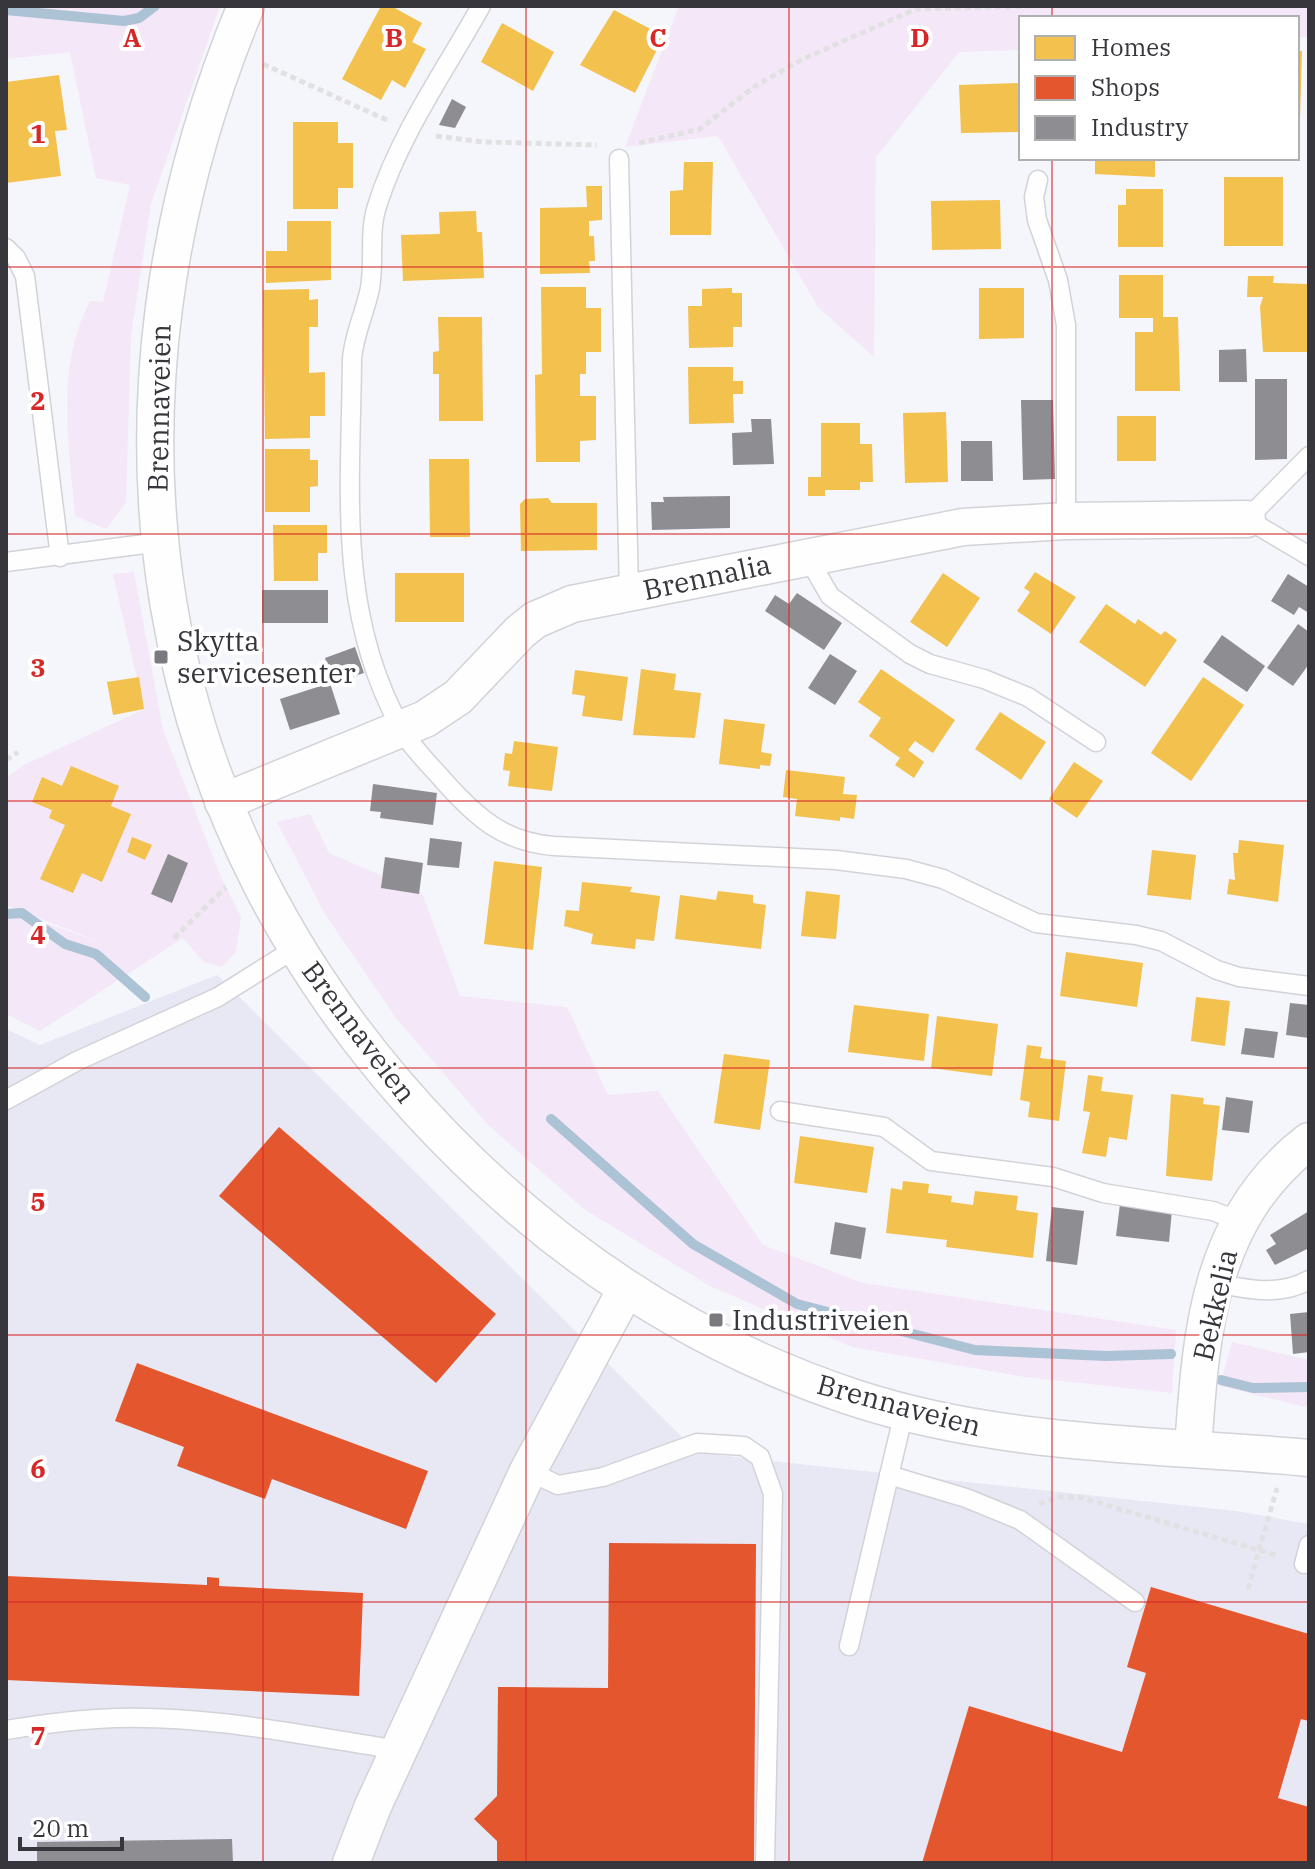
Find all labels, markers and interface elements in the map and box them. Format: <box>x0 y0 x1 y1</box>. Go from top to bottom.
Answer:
legend <box>1019 16 1299 160</box>
text: A <box>123 20 141 54</box>
text: B <box>385 20 403 54</box>
text: C <box>649 20 667 54</box>
text: D <box>910 20 930 54</box>
text: Homes <box>1091 31 1171 63</box>
text: Shops <box>1091 71 1160 103</box>
text: Industry <box>1091 111 1188 143</box>
text: 1 <box>30 116 46 150</box>
street label: Brennaveien <box>139 324 178 492</box>
text: 2 <box>30 383 46 417</box>
street label: Brennalia <box>640 545 774 608</box>
place label: Skytta servicesenter <box>177 622 356 691</box>
marker: Skytta servicesenter <box>152 648 170 666</box>
text: 3 <box>30 650 46 684</box>
text: 4 <box>30 917 46 951</box>
street label: Brennaveien <box>294 953 425 1110</box>
text: 5 <box>30 1184 46 1218</box>
street label: Bekkelia <box>1184 1245 1245 1364</box>
place label: Industriveien <box>732 1301 910 1338</box>
marker: Industriveien <box>707 1311 725 1329</box>
street label: Brennaveien <box>813 1365 985 1444</box>
text: 6 <box>30 1451 46 1485</box>
text: 7 <box>30 1718 46 1752</box>
scale bar <box>20 1801 122 1851</box>
text: 20 m <box>32 1812 89 1844</box>

